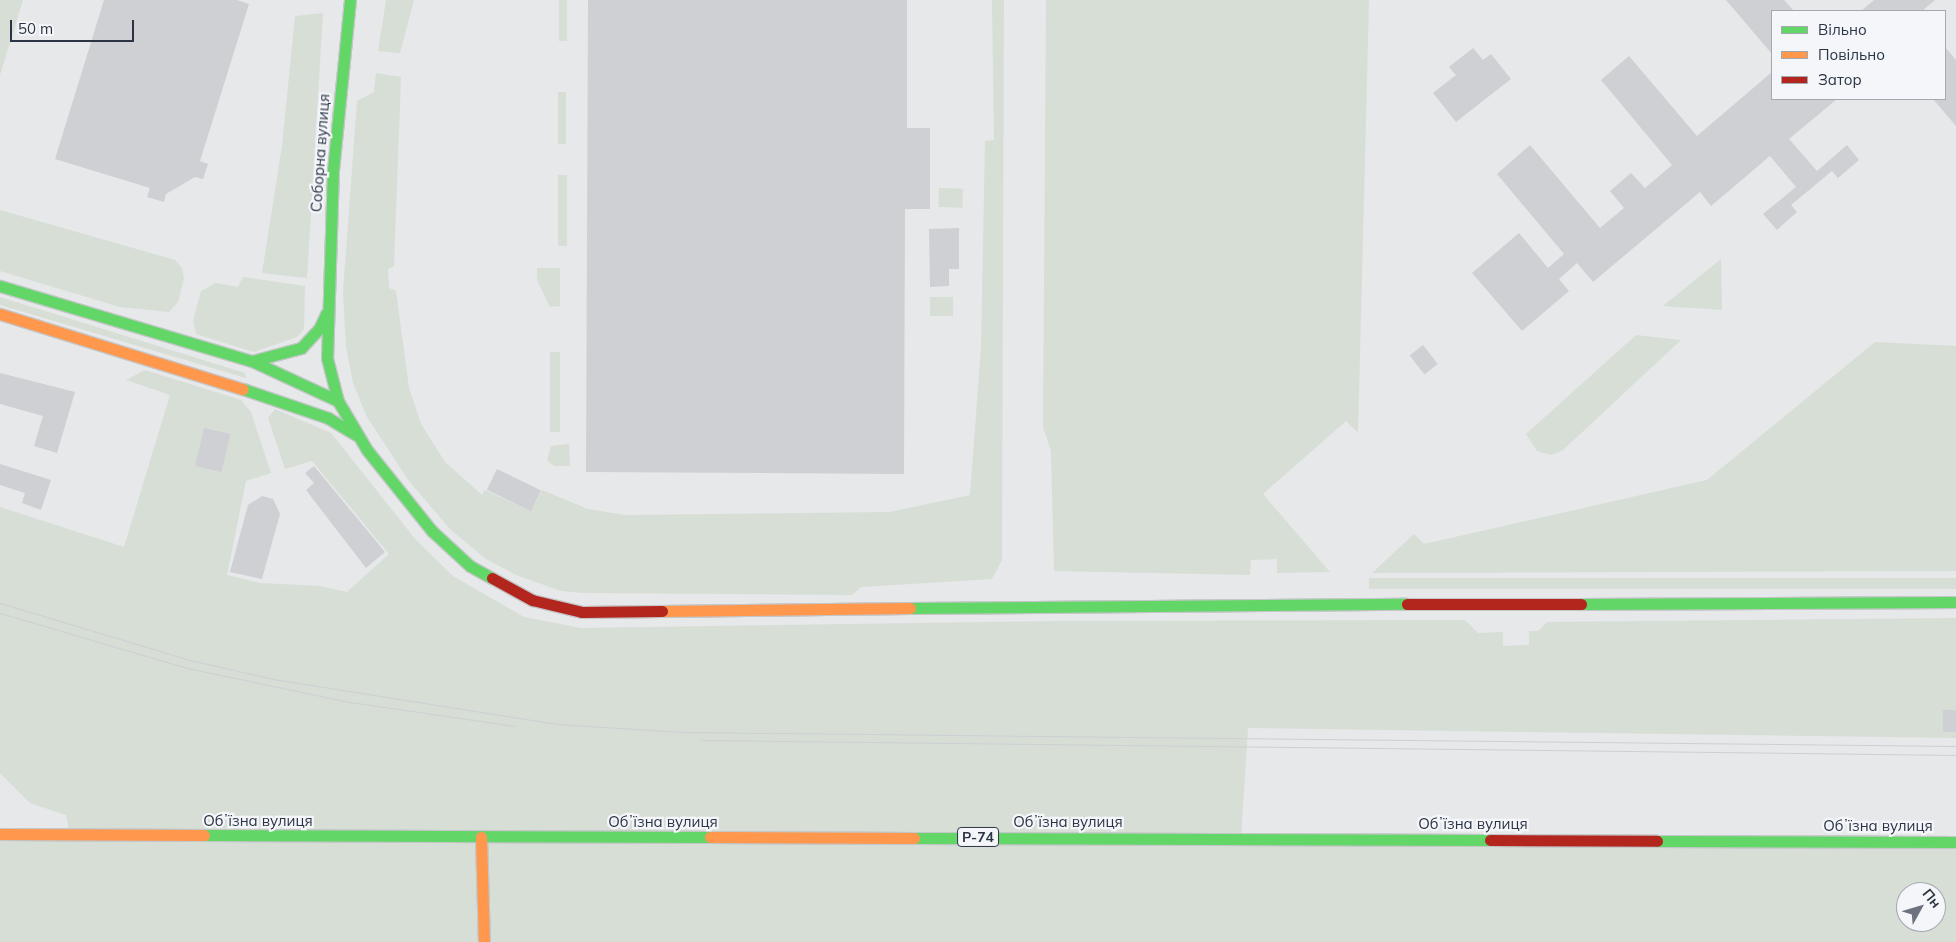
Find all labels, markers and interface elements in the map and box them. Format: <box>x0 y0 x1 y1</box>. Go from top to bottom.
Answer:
scale bar <box>12 10 136 42</box>
legend <box>1771 10 1946 100</box>
text: 50 m <box>18 19 53 38</box>
text: Вільно <box>1818 20 1867 39</box>
text: Повільно <box>1818 45 1885 64</box>
text: Затор <box>1818 70 1862 89</box>
street label: Соборна вулиця <box>307 93 333 213</box>
street label: Обʼїзна вулиця <box>203 812 313 830</box>
street label: Обʼїзна вулиця <box>608 813 718 831</box>
street label: Обʼїзна вулиця <box>1013 813 1123 831</box>
street label: Обʼїзна вулиця <box>1418 815 1528 833</box>
street label: Обʼїзна вулиця <box>1823 817 1933 835</box>
road number: Р-74 <box>957 826 999 849</box>
north arrow <box>1896 882 1946 932</box>
text: Пн <box>1919 885 1945 911</box>

